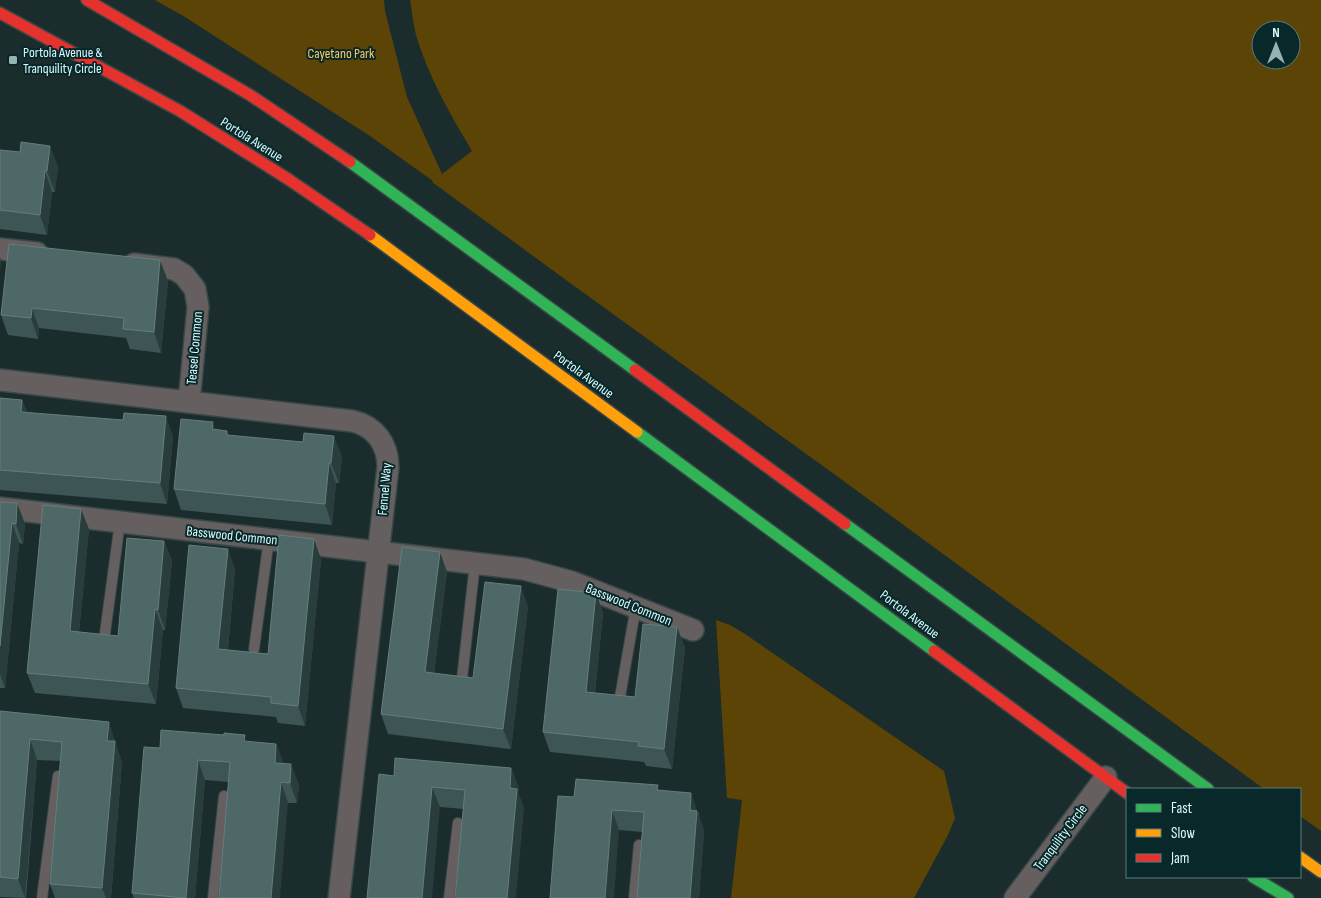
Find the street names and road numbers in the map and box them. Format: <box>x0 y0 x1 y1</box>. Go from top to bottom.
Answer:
street label: Portola Avenue <box>217 114 286 165</box>
street label: Teasel Common <box>183 311 206 385</box>
street label: Portola Avenue <box>550 347 617 402</box>
street label: Fennel Way <box>374 462 395 516</box>
street label: Basswood Common <box>186 522 278 549</box>
street label: Basswood Common <box>583 579 674 629</box>
street label: Portola Avenue <box>877 586 943 642</box>
street label: Tranquility Circle <box>1030 801 1091 874</box>

